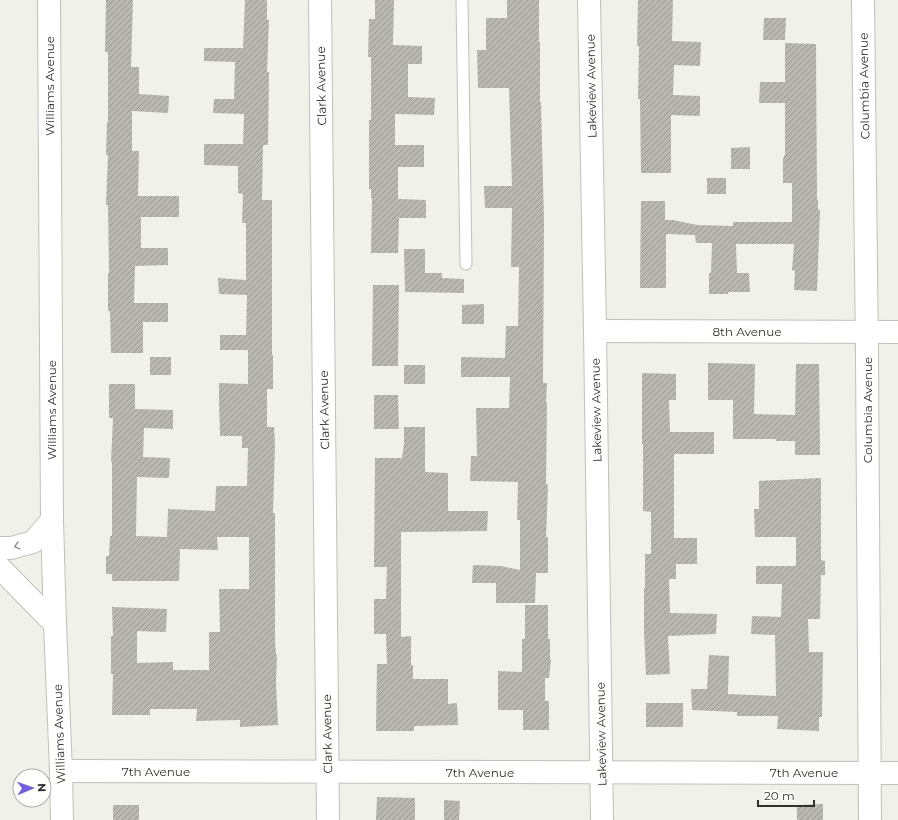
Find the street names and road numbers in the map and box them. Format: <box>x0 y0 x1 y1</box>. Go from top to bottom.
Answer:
street label: Columbia Avenue <box>856 33 872 139</box>
street label: Lakeview Avenue <box>583 34 599 138</box>
street label: Williams Avenue <box>42 36 57 136</box>
street label: Clark Avenue <box>313 46 329 126</box>
street label: 8th Avenue <box>712 324 782 339</box>
street label: Columbia Avenue <box>860 357 875 463</box>
street label: Lakeview Avenue <box>588 358 604 462</box>
street label: Williams Avenue <box>44 360 59 460</box>
street label: Clark Avenue <box>316 370 332 450</box>
street label: Lakeview Avenue <box>593 682 609 786</box>
street label: Williams Avenue <box>50 684 68 784</box>
street label: Clark Avenue <box>319 694 335 774</box>
street label: 7th Avenue <box>122 764 190 779</box>
street label: 7th Avenue <box>446 765 514 780</box>
street label: 7th Avenue <box>770 765 838 780</box>

